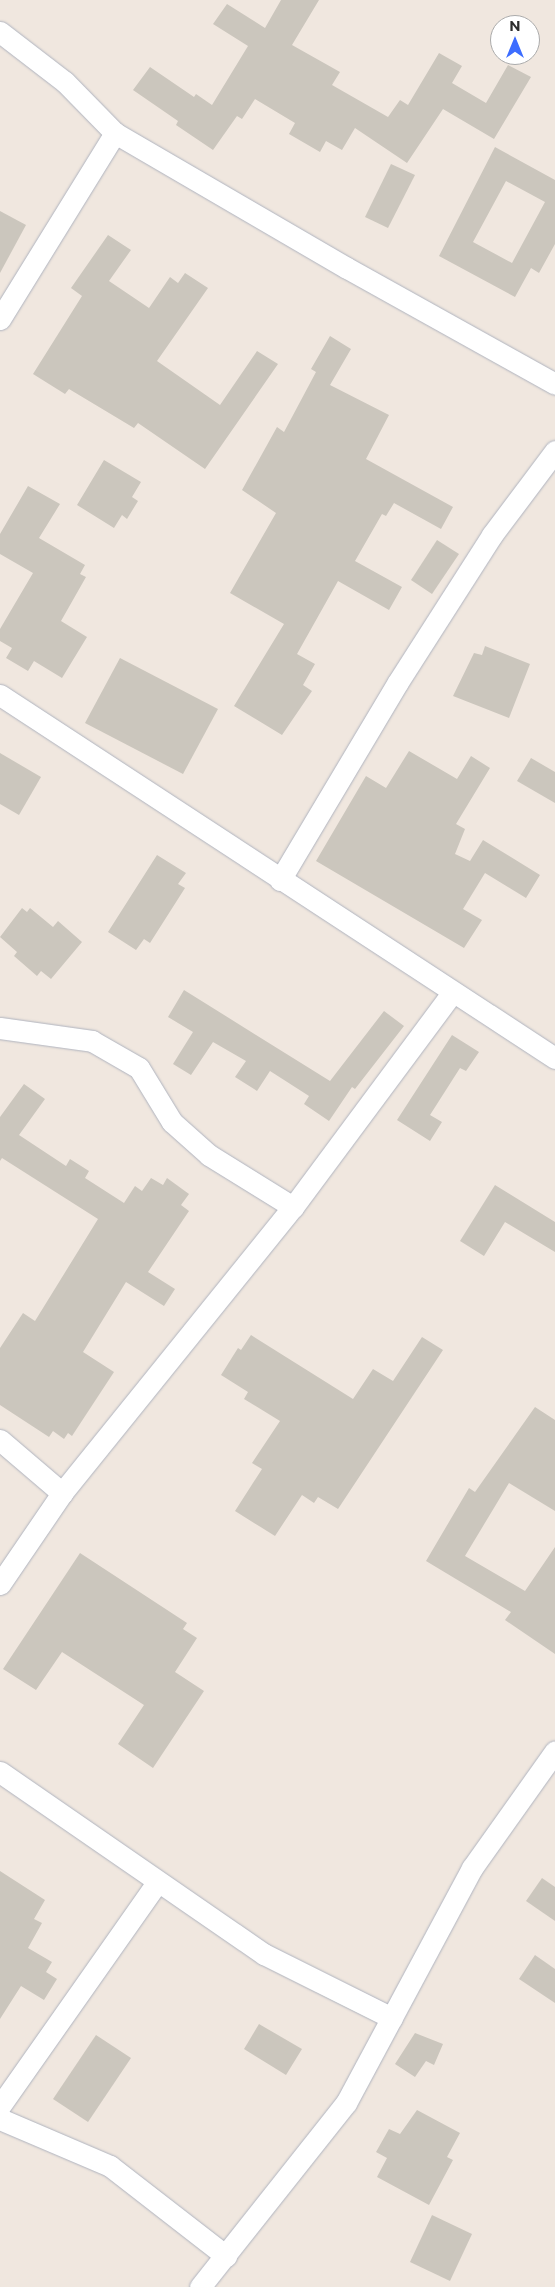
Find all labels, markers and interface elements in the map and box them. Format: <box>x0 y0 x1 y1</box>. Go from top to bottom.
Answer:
north arrow <box>490 15 540 65</box>
text: N <box>509 17 521 35</box>

